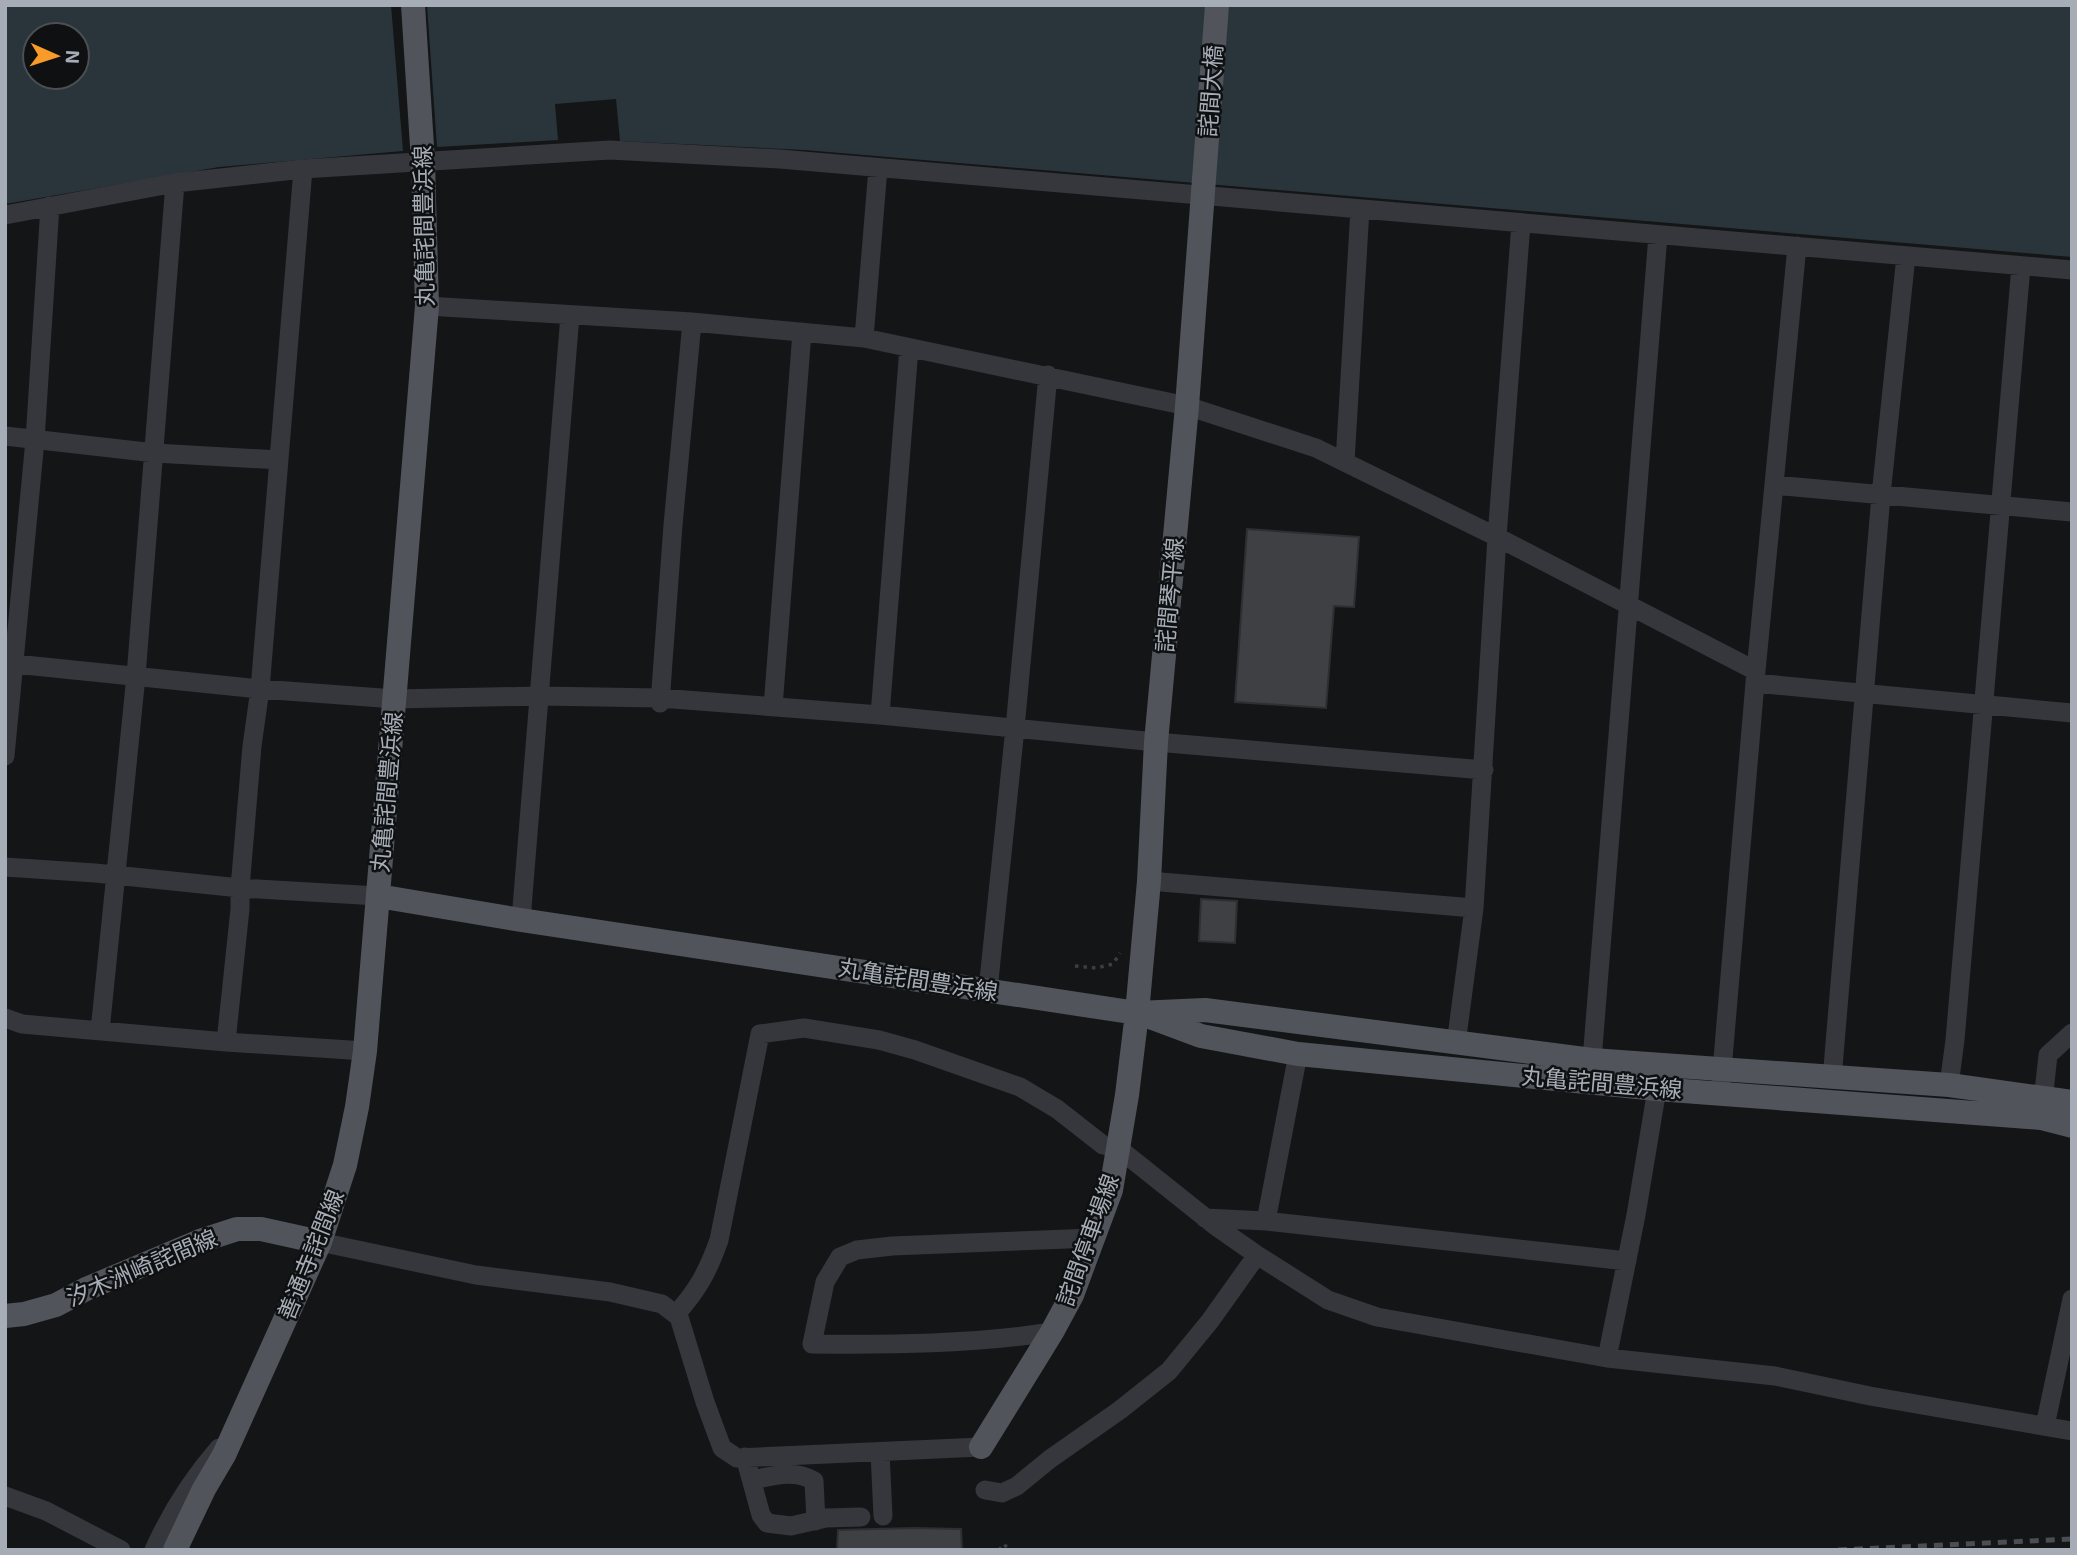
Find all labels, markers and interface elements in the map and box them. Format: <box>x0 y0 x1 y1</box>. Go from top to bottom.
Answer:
north arrow <box>21 21 91 91</box>
street label: 詫間大橋 <box>1193 44 1227 138</box>
text: N <box>62 49 85 64</box>
street label: 丸亀詫間豊浜線 <box>408 145 438 307</box>
street label: 詫間琴平線 <box>1150 536 1188 653</box>
street label: 丸亀詫間豊浜線 <box>365 710 407 873</box>
street label: 丸亀詫間豊浜線 <box>836 953 1000 1005</box>
street label: 丸亀詫間豊浜線 <box>1521 1061 1684 1103</box>
street label: 詫間停車場線 <box>1050 1170 1124 1309</box>
street label: 善通寺詫間線 <box>271 1185 349 1324</box>
street label: 汐木洲崎詫間線 <box>62 1223 221 1311</box>

